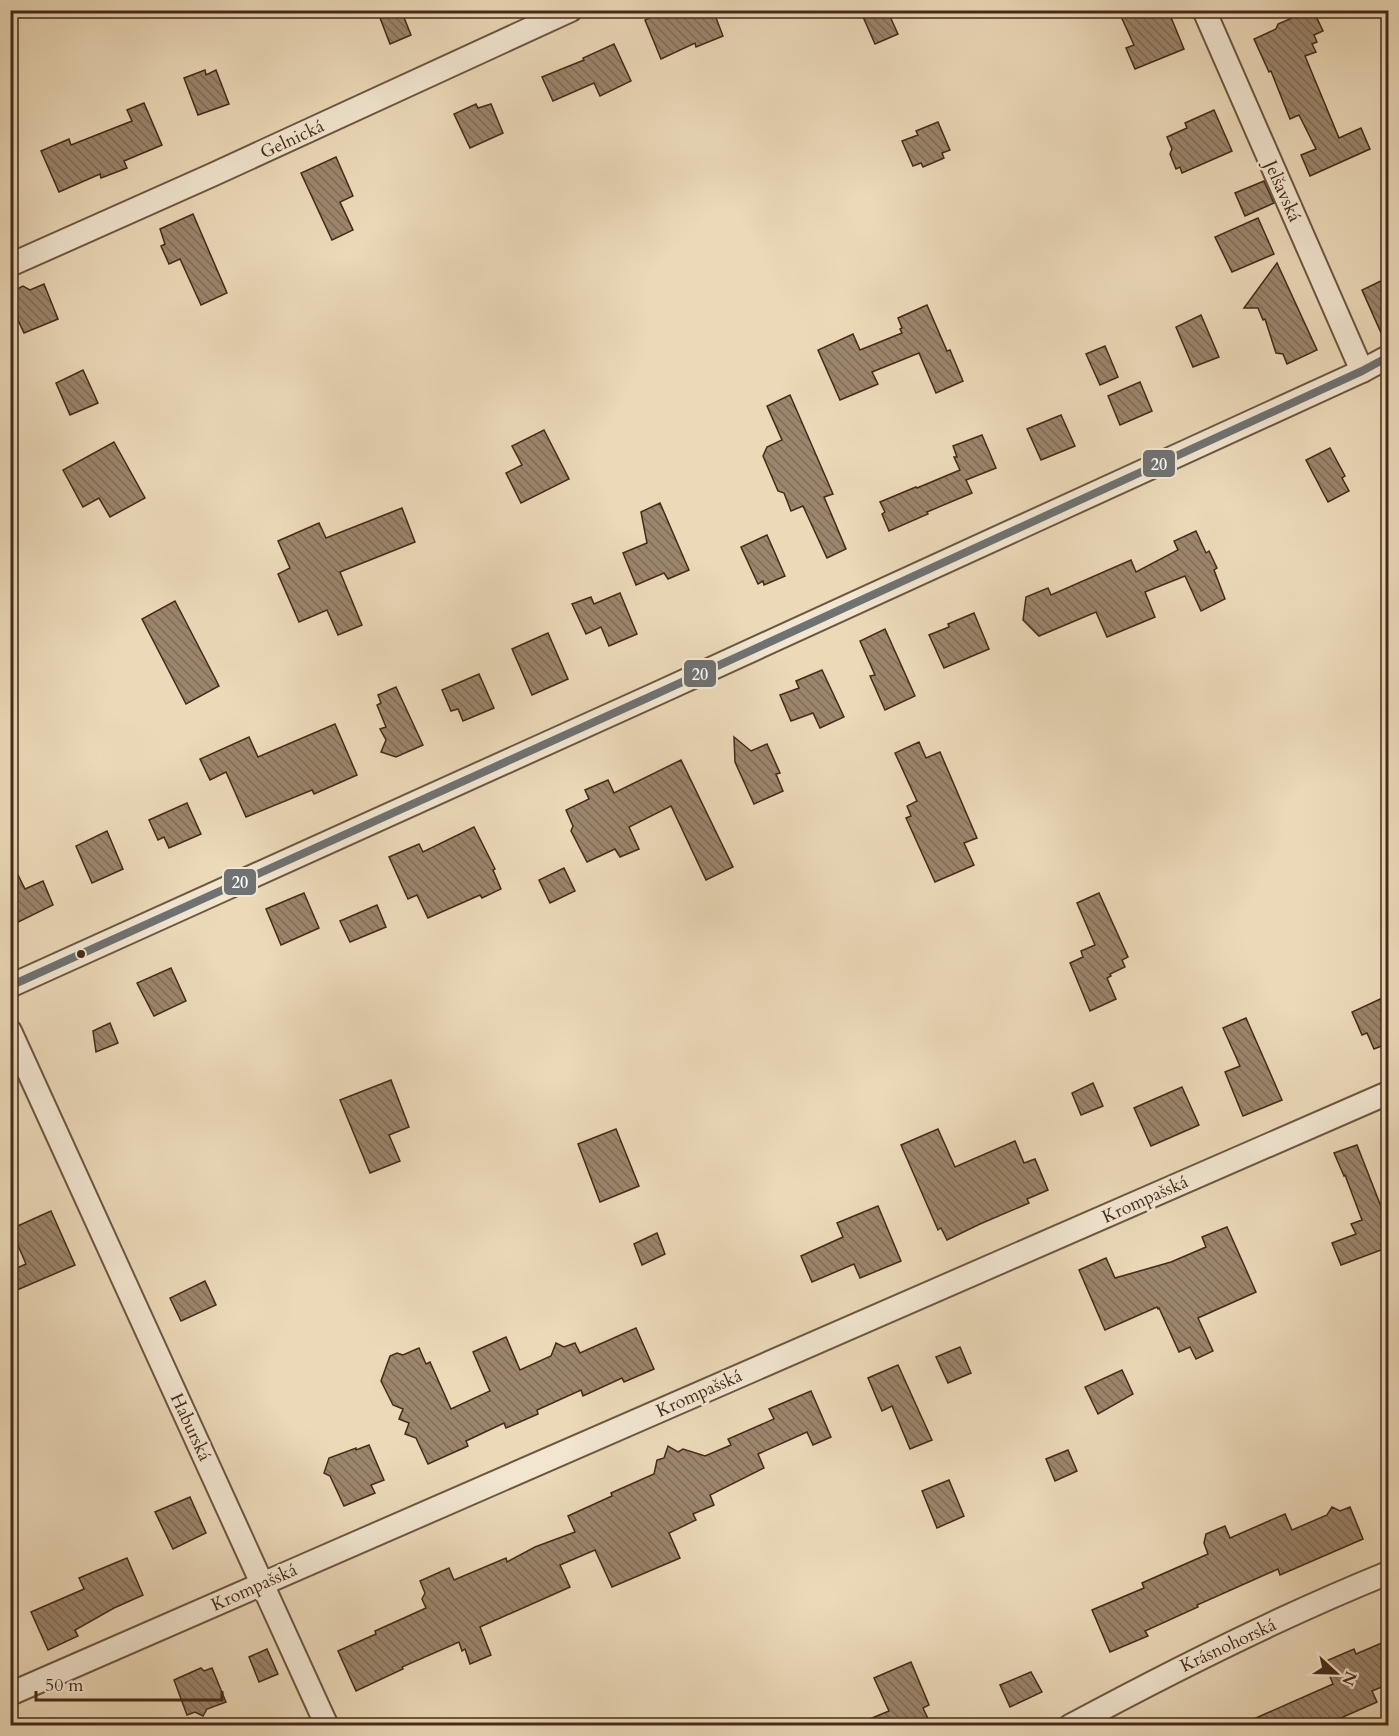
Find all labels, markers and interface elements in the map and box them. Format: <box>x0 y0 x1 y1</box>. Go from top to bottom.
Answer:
street label: Gelnická <box>256 114 328 165</box>
street label: Jelšavská <box>1257 154 1307 226</box>
line badge: 20 <box>1142 449 1176 478</box>
text: 20 <box>1151 454 1167 476</box>
line badge: 20 <box>683 659 717 688</box>
text: 20 <box>692 664 708 686</box>
line badge: 20 <box>223 868 257 896</box>
text: 20 <box>232 872 248 894</box>
unlabelled marker <box>75 948 87 960</box>
street label: Krompašská <box>1098 1169 1192 1230</box>
street label: Krompašská <box>652 1363 746 1424</box>
street label: Haburská <box>164 1389 217 1465</box>
street label: Krompašská <box>207 1557 301 1618</box>
street label: Krásnohorská <box>1176 1612 1281 1679</box>
north arrow <box>1306 1643 1366 1703</box>
scale bar <box>36 1664 222 1702</box>
text: N <box>1336 1668 1362 1689</box>
text: 50 m <box>45 1673 84 1698</box>

